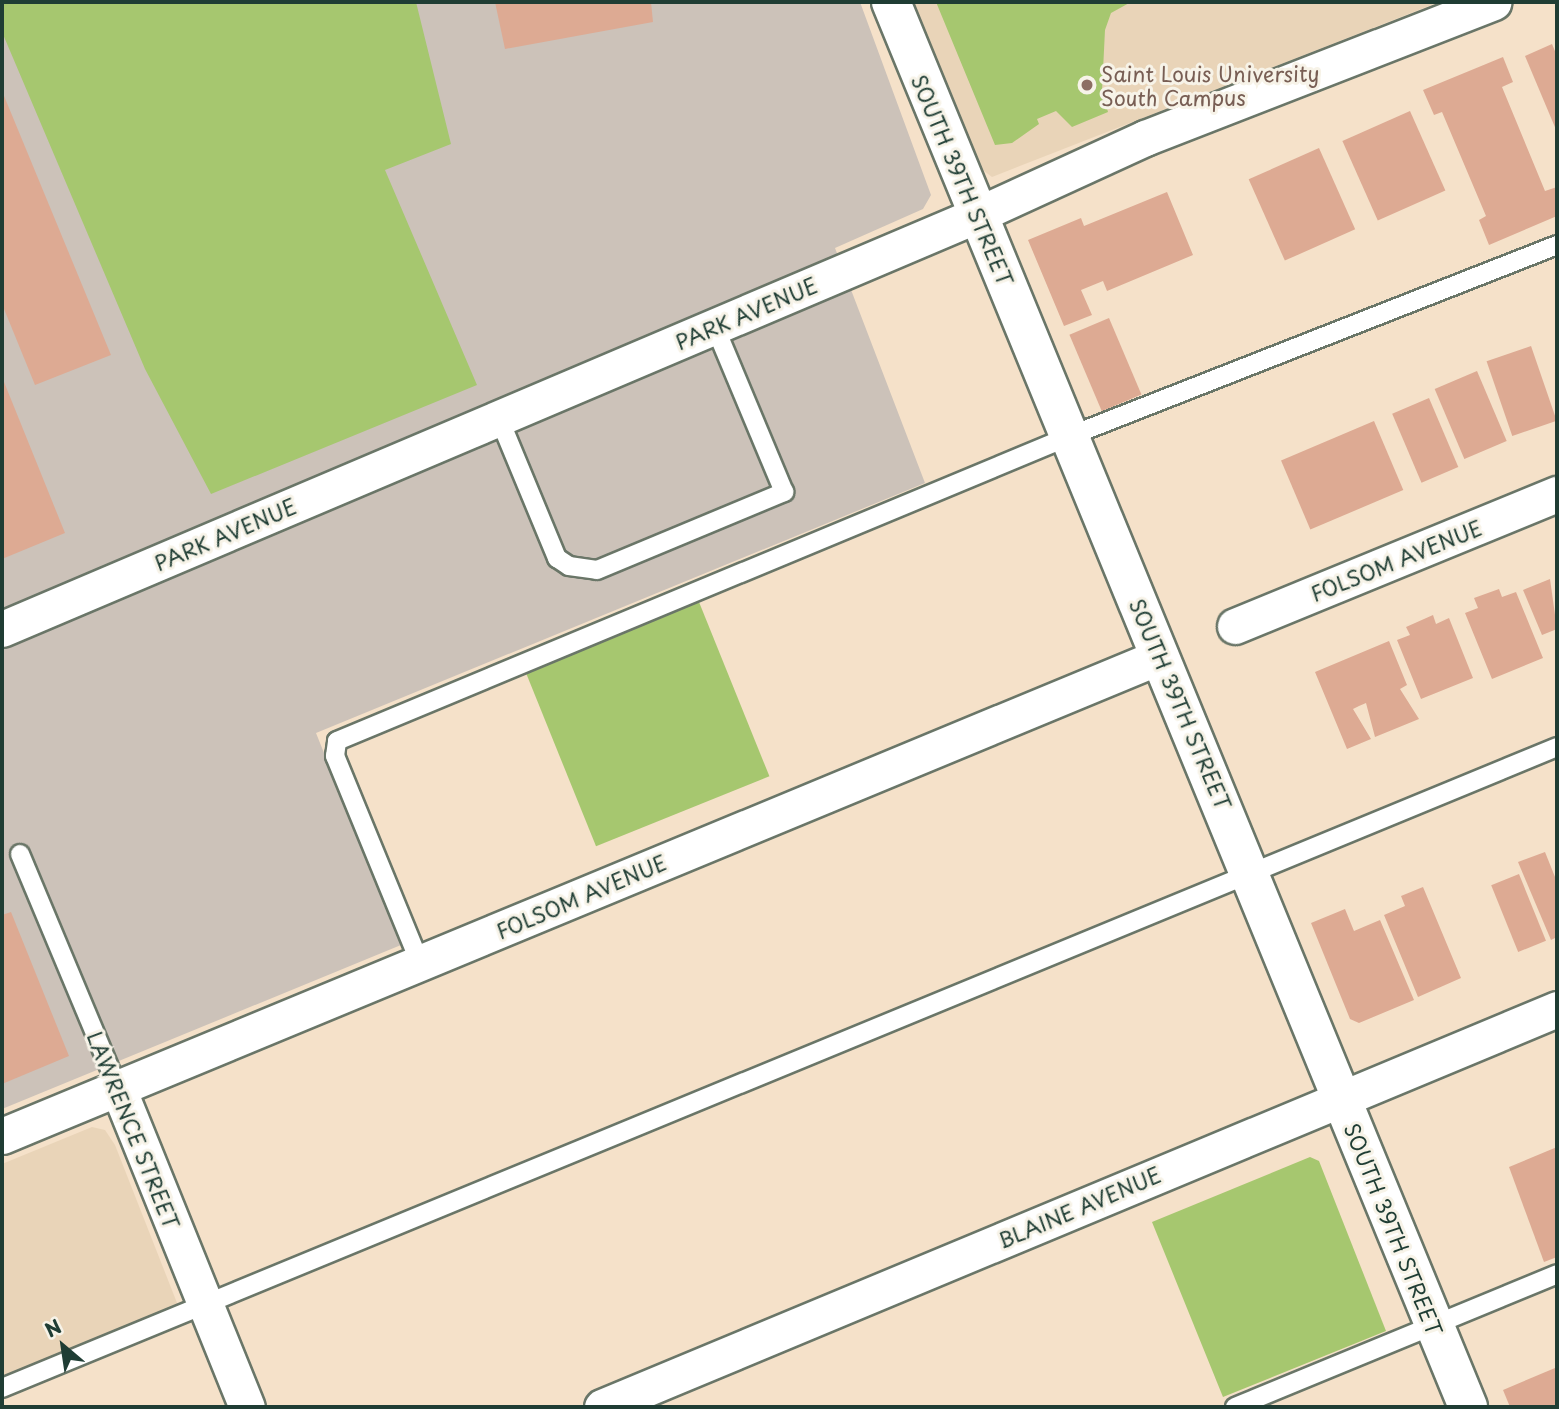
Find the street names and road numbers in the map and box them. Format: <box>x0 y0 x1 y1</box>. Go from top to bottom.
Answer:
street label: SOUTH 39TH STREET <box>907 70 1019 290</box>
street label: PARK AVENUE <box>671 272 821 354</box>
street label: PARK AVENUE <box>150 493 300 575</box>
street label: FOLSOM AVENUE <box>1307 514 1485 606</box>
street label: SOUTH 39TH STREET <box>1125 594 1237 814</box>
street label: FOLSOM AVENUE <box>492 849 670 943</box>
street label: LAWRENCE STREET <box>83 1027 185 1233</box>
street label: SOUTH 39TH STREET <box>1340 1119 1448 1339</box>
street label: BLAINE AVENUE <box>994 1161 1164 1253</box>

